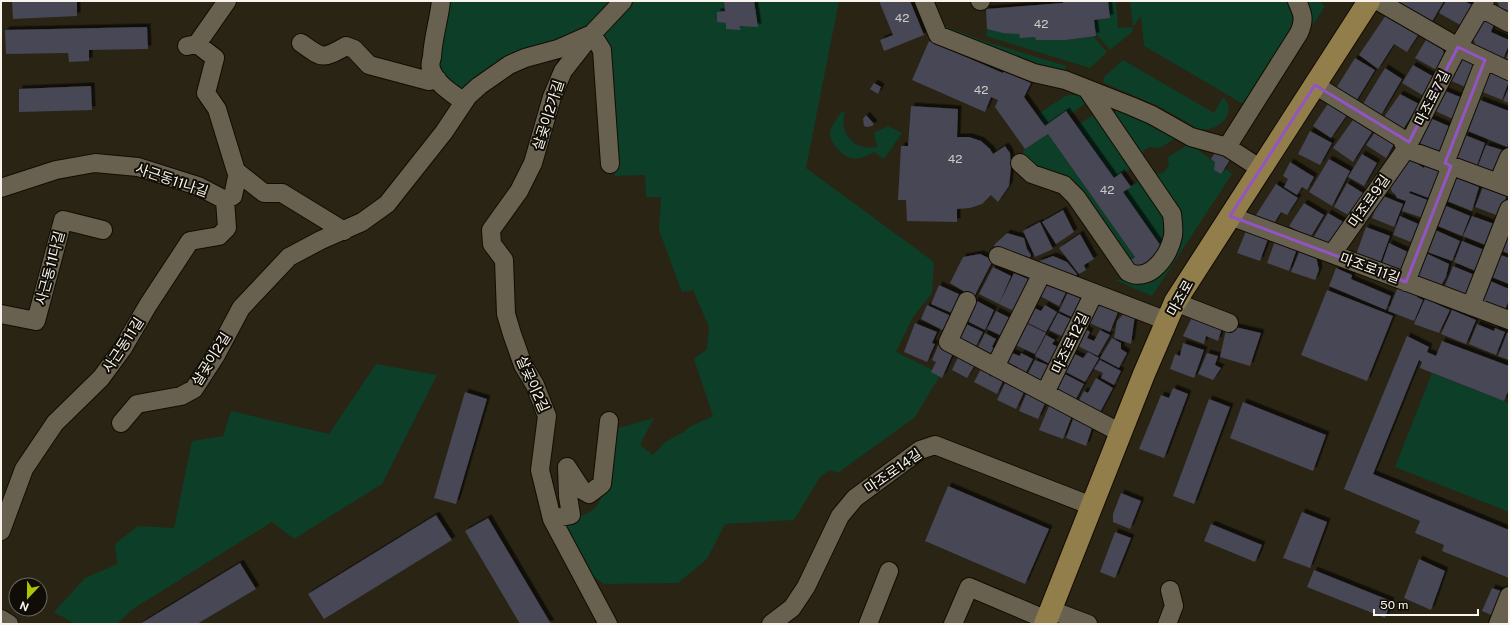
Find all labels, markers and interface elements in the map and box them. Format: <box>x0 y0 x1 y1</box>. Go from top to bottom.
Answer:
house number: 42 <box>895 11 909 25</box>
house number: 42 <box>1034 17 1048 31</box>
street label: 마조로7길 <box>1411 68 1453 128</box>
street label: 살곶이2가길 <box>529 78 567 152</box>
house number: 42 <box>974 83 988 97</box>
house number: 42 <box>948 152 962 166</box>
street label: 사근동11나길 <box>134 160 210 200</box>
street label: 마조로9길 <box>1345 172 1393 230</box>
house number: 42 <box>1100 183 1114 197</box>
street label: 사근동11다길 <box>32 229 68 307</box>
street label: 마조로11길 <box>1338 250 1402 286</box>
street label: 마조로 <box>1164 277 1196 319</box>
street label: 마조로12길 <box>1048 310 1092 376</box>
street label: 사근동11길 <box>99 314 147 376</box>
street label: 살곶이2길 <box>188 329 234 389</box>
street label: 살곶이2길 <box>514 353 552 415</box>
street label: 마조로14길 <box>861 446 925 496</box>
north arrow <box>8 577 48 617</box>
scale bar <box>1374 591 1478 617</box>
text: 50 m <box>1380 598 1408 612</box>
text: N <box>18 599 30 613</box>

